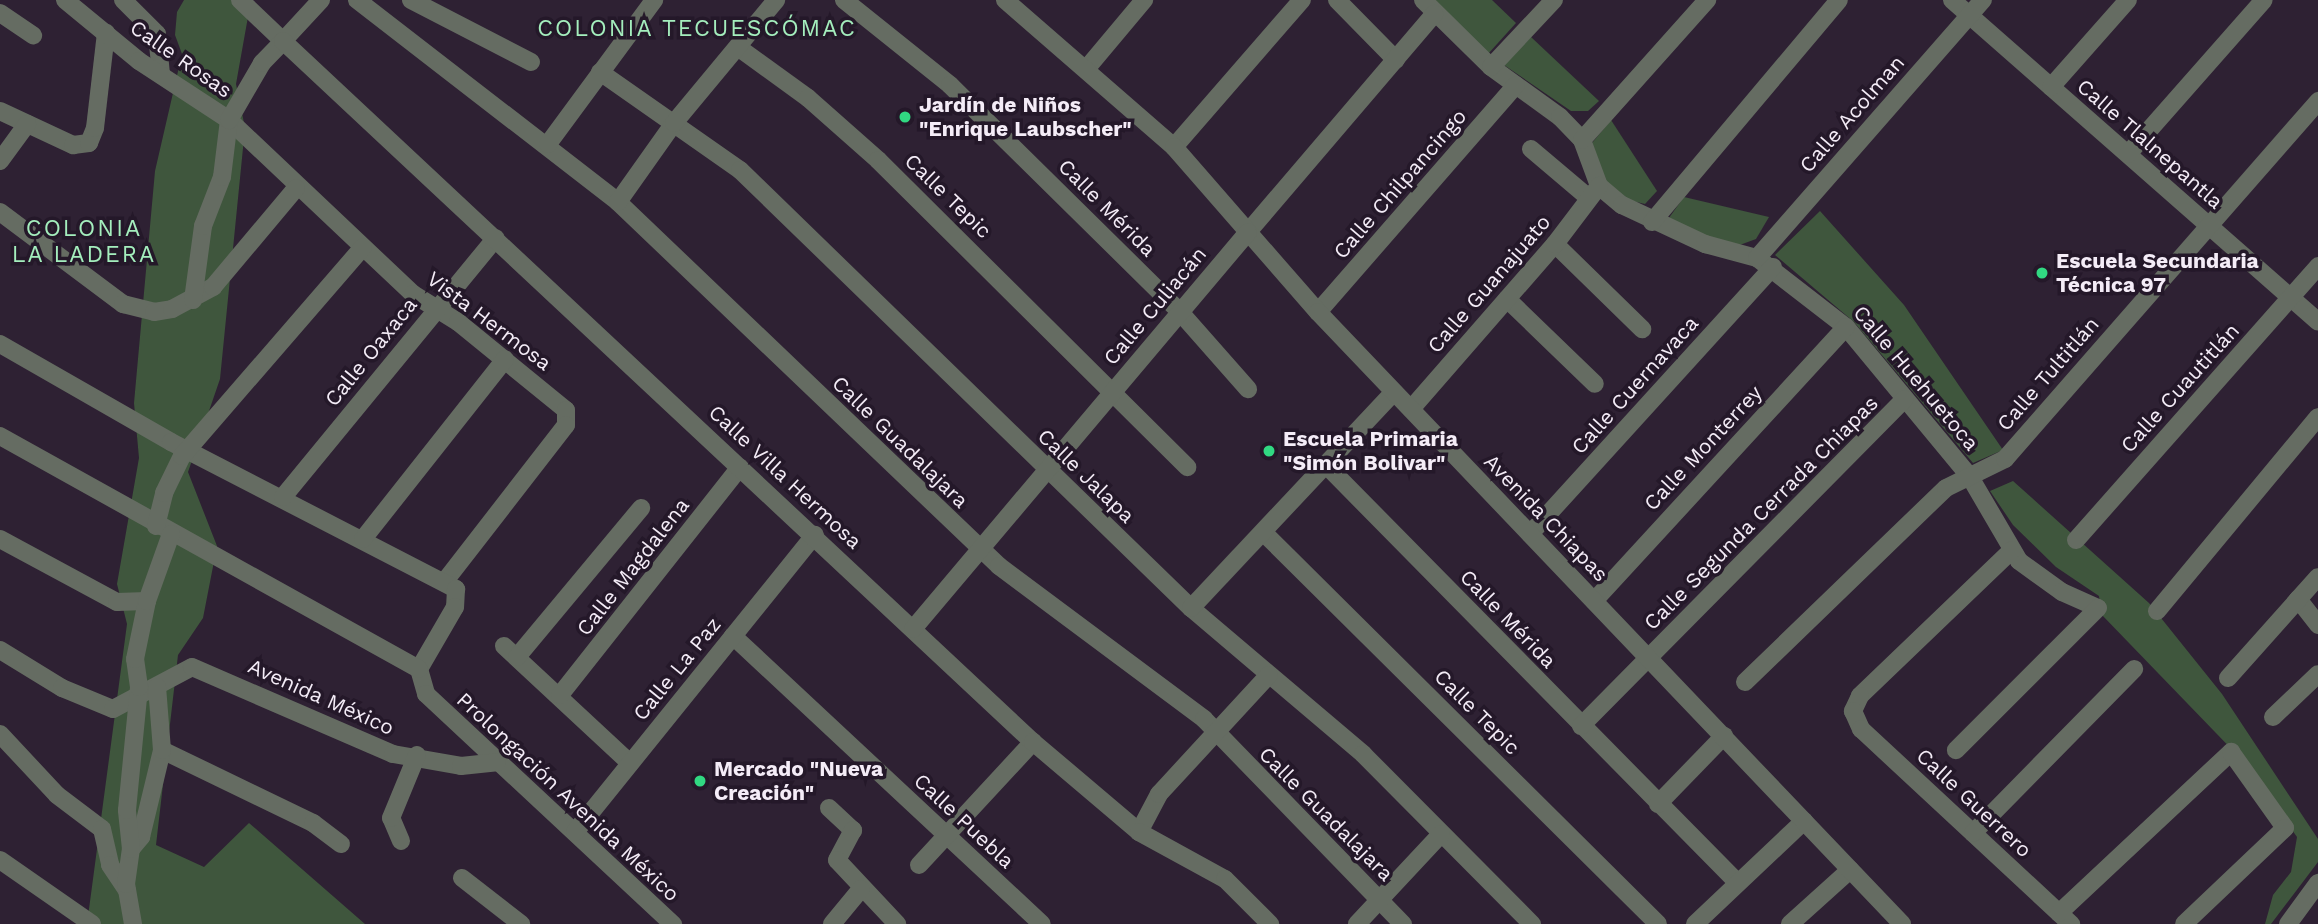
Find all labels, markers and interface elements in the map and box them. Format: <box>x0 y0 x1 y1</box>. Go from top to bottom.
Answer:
street label: Calle Rosas <box>125 15 237 103</box>
district label: COLONIA TECUESCÓMAC <box>539 15 855 43</box>
street label: Calle Acolman <box>1794 50 1910 178</box>
street label: Calle Tlalnepantla <box>2072 74 2228 214</box>
place label: Jardín de Niños "Enrique Laubscher" <box>919 92 1132 142</box>
street label: Calle Chilpancingo <box>1328 104 1472 264</box>
marker: Jardín de Niños "Enrique Laubscher" <box>897 109 913 125</box>
street label: Calle Tepic <box>899 148 997 244</box>
street label: Calle Mérida <box>1053 154 1161 262</box>
street label: Calle Guanajuato <box>1422 210 1556 358</box>
district label: COLONIA LA LADERA <box>12 215 156 269</box>
street label: Calle Culiacán <box>1098 242 1212 370</box>
place label: Escuela Secundaria Técnica 97 <box>2056 248 2259 298</box>
marker: Escuela Secundaria Técnica 97 <box>2034 265 2050 281</box>
street label: Vista Hermosa <box>422 266 556 376</box>
street label: Calle Oaxaca <box>320 293 422 411</box>
street label: Calle Huehuetoca <box>1848 300 1984 456</box>
street label: Calle Cuernavaca <box>1566 311 1704 459</box>
street label: Calle Tultitlán <box>1992 312 2104 436</box>
street label: Calle Cuautitlán <box>2115 318 2245 458</box>
street label: Calle Guadalajara <box>827 371 973 513</box>
street label: Calle Monterrey <box>1639 380 1767 516</box>
street label: Calle Segunda Cerrada Chiapas <box>1638 390 1884 636</box>
street label: Calle Villa Hermosa <box>703 399 867 555</box>
street label: Calle Jalapa <box>1032 423 1140 529</box>
place label: Escuela Primaria "Simón Bolivar" <box>1283 426 1458 476</box>
marker: Escuela Primaria "Simón Bolivar" <box>1261 443 1277 459</box>
street label: Avenida Chiapas <box>1479 449 1613 587</box>
street label: Calle Magdalena <box>571 493 695 641</box>
street label: Calle Mérida <box>1455 564 1561 674</box>
street label: Calle La Paz <box>628 612 726 726</box>
street label: Avenida México <box>244 653 398 741</box>
street label: Calle Tepic <box>1429 664 1525 760</box>
street label: Prolongación Avenida México <box>451 687 685 907</box>
street label: Calle Guadalajara <box>1254 742 1398 886</box>
street label: Calle Guerrero <box>1911 743 2037 863</box>
place label: Mercado "Nueva Creación" <box>714 756 883 806</box>
street label: Calle Puebla <box>909 768 1019 874</box>
marker: Mercado "Nueva Creación" <box>692 773 708 789</box>

